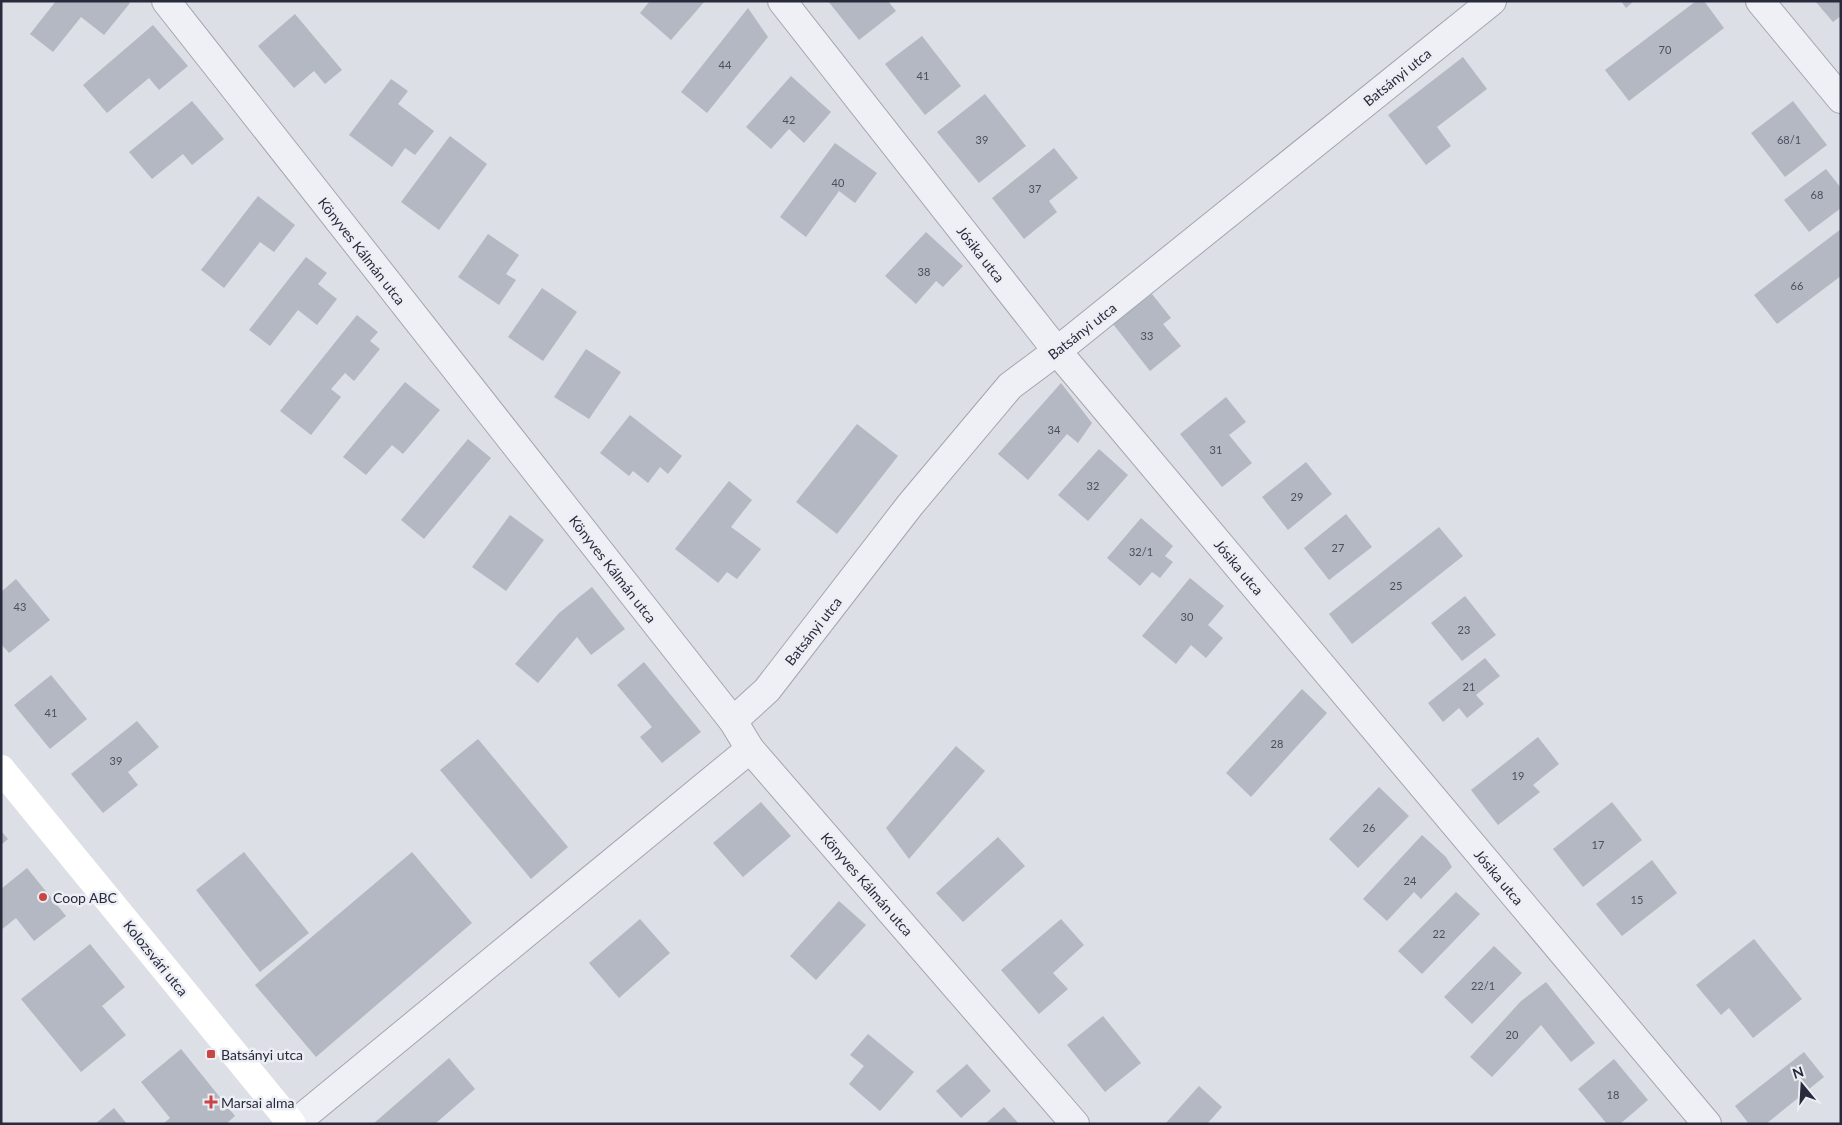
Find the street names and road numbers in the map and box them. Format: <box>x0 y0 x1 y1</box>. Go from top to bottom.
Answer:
street label: Batsányi utca <box>1360 45 1434 109</box>
street label: Könyves Kálmán utca <box>315 194 409 308</box>
street label: Jósika utca <box>954 222 1008 286</box>
street label: Batsányi utca <box>1044 299 1120 363</box>
street label: Könyves Kálmán utca <box>566 512 660 626</box>
street label: Jósika utca <box>1211 536 1267 598</box>
street label: Batsányi utca <box>781 593 845 669</box>
street label: Könyves Kálmán utca <box>817 829 917 939</box>
street label: Jósika utca <box>1471 846 1527 908</box>
street label: Kolozsvári utca <box>120 917 192 999</box>

